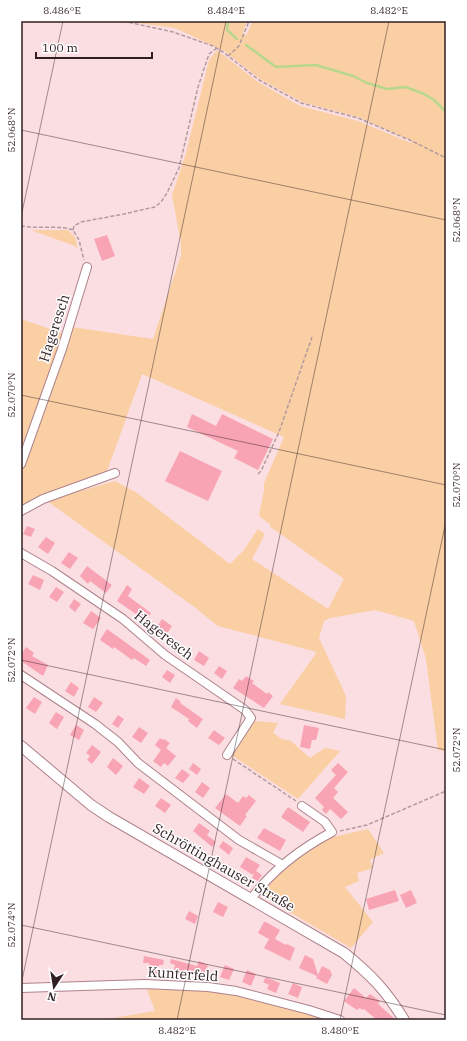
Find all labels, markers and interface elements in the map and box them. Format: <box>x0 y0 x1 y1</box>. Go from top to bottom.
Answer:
text: 8.486°E <box>43 4 81 17</box>
text: 8.484°E <box>207 4 245 17</box>
text: 8.482°E <box>370 4 408 17</box>
scale bar <box>36 34 152 60</box>
text: 100 m <box>42 40 78 55</box>
text: 52.068°N <box>5 107 18 153</box>
text: 52.068°N <box>450 197 463 243</box>
street label: Hageresch <box>35 292 73 364</box>
text: 52.070°N <box>5 372 18 418</box>
text: 52.070°N <box>450 462 463 508</box>
street label: Hageresch <box>131 606 197 664</box>
text: 52.072°N <box>5 637 18 683</box>
text: 52.072°N <box>450 727 463 773</box>
street label: Schröttinghauser Straße <box>150 819 298 915</box>
text: 52.074°N <box>5 902 18 948</box>
street label: Kunterfeld <box>147 963 219 985</box>
north arrow <box>34 967 74 1007</box>
text: N <box>46 989 58 1005</box>
text: 8.482°E <box>158 1024 196 1037</box>
text: 8.480°E <box>321 1024 359 1037</box>

